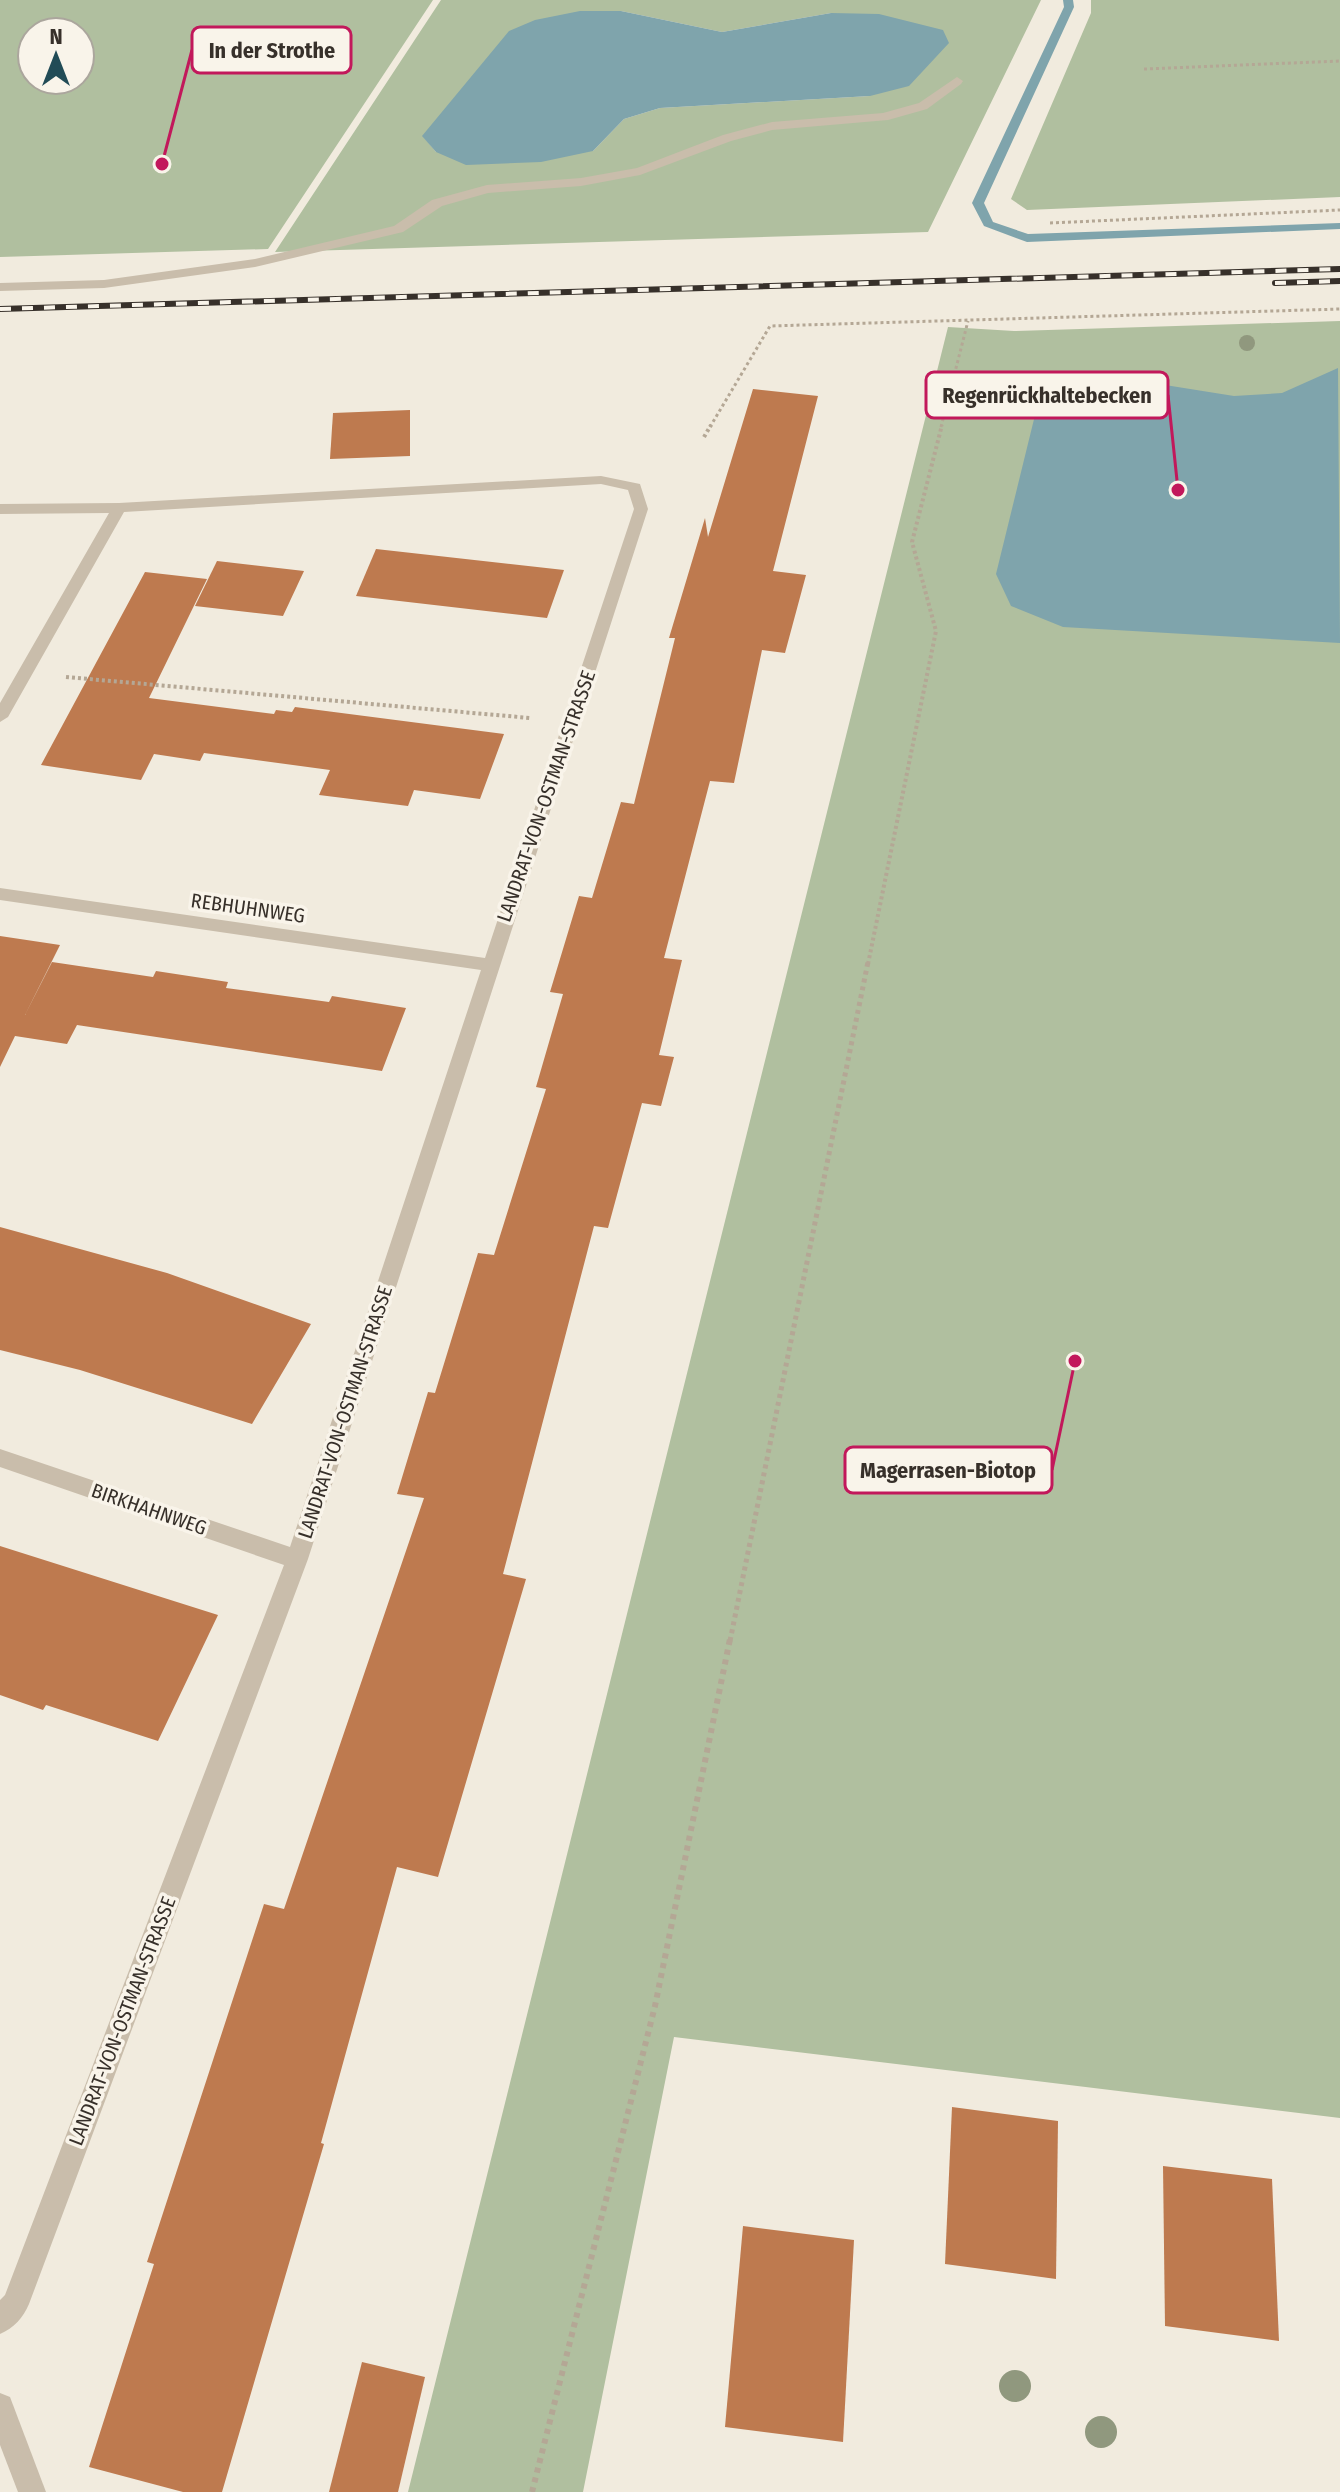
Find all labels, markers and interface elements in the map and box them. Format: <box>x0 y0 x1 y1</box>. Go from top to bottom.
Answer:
north arrow <box>16 16 96 96</box>
text: N <box>49 23 63 50</box>
callout: In der Strothe <box>192 27 351 73</box>
text: In der Strothe <box>209 37 335 64</box>
callout: Regenrückhaltebecken <box>926 372 1168 418</box>
text: Regenrückhaltebecken <box>942 382 1152 409</box>
street label: LANDRAT-VON-OSTMAN-STRASSE <box>492 667 600 925</box>
street label: REBHUHNWEG <box>189 888 307 928</box>
street label: LANDRAT-VON-OSTMAN-STRASSE <box>293 1283 397 1541</box>
callout: Magerrasen-Biotop <box>845 1447 1052 1493</box>
text: Magerrasen-Biotop <box>860 1457 1036 1484</box>
street label: BIRKHAHNWEG <box>88 1478 210 1540</box>
street label: LANDRAT-VON-OSTMAN-STRASSE <box>63 1893 181 2149</box>

